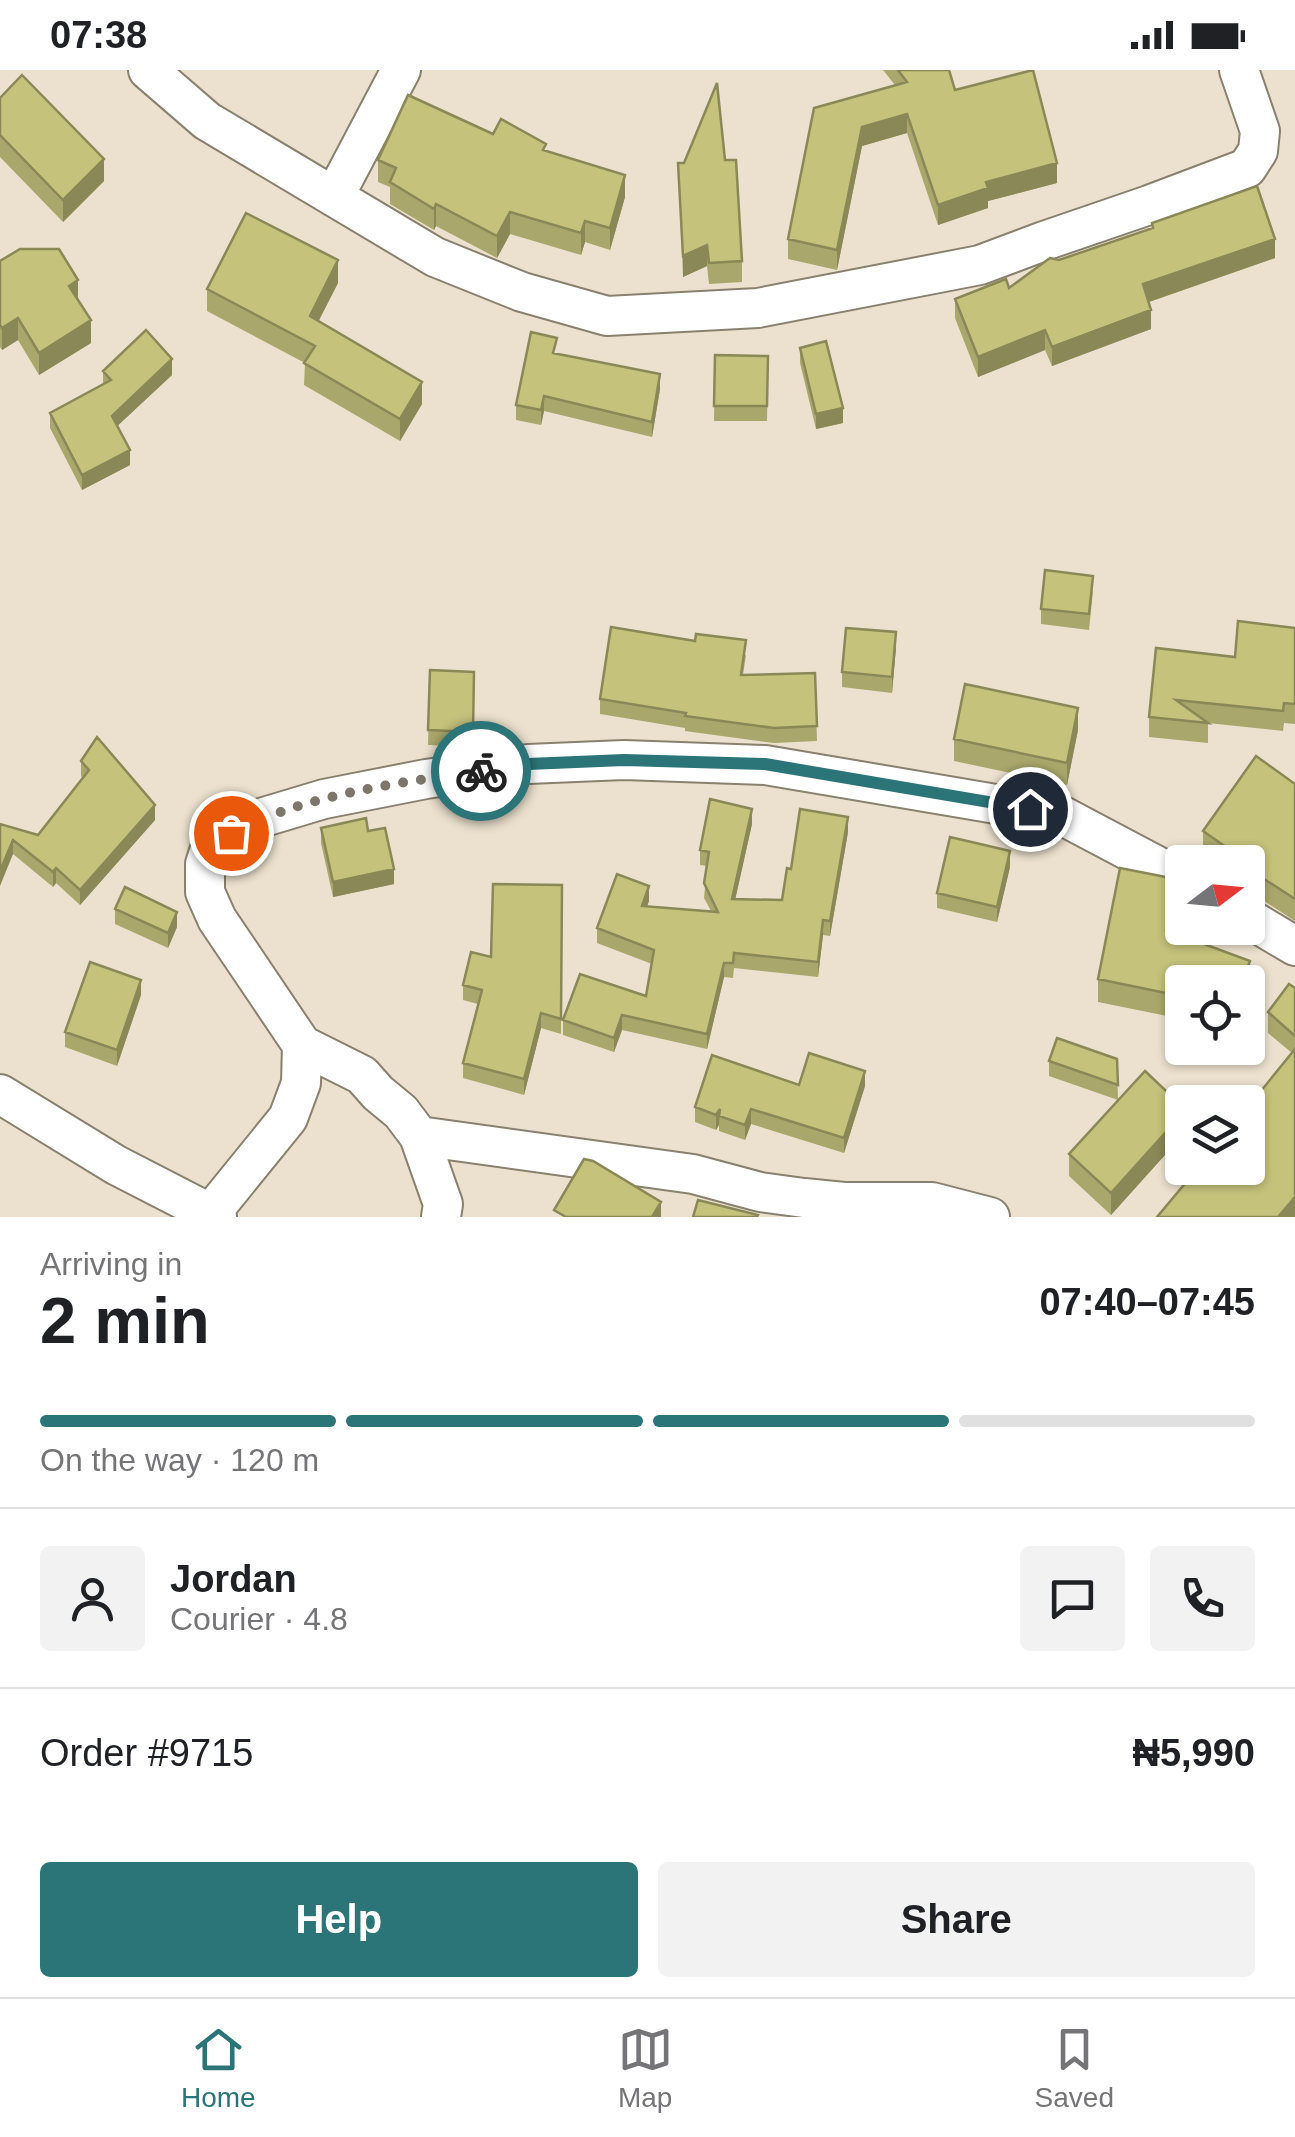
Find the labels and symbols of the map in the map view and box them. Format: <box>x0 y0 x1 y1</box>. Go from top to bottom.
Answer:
courier <box>431 721 531 821</box>
pin <box>988 767 1073 852</box>
pin <box>189 791 274 876</box>
north arrow <box>1165 845 1265 945</box>

